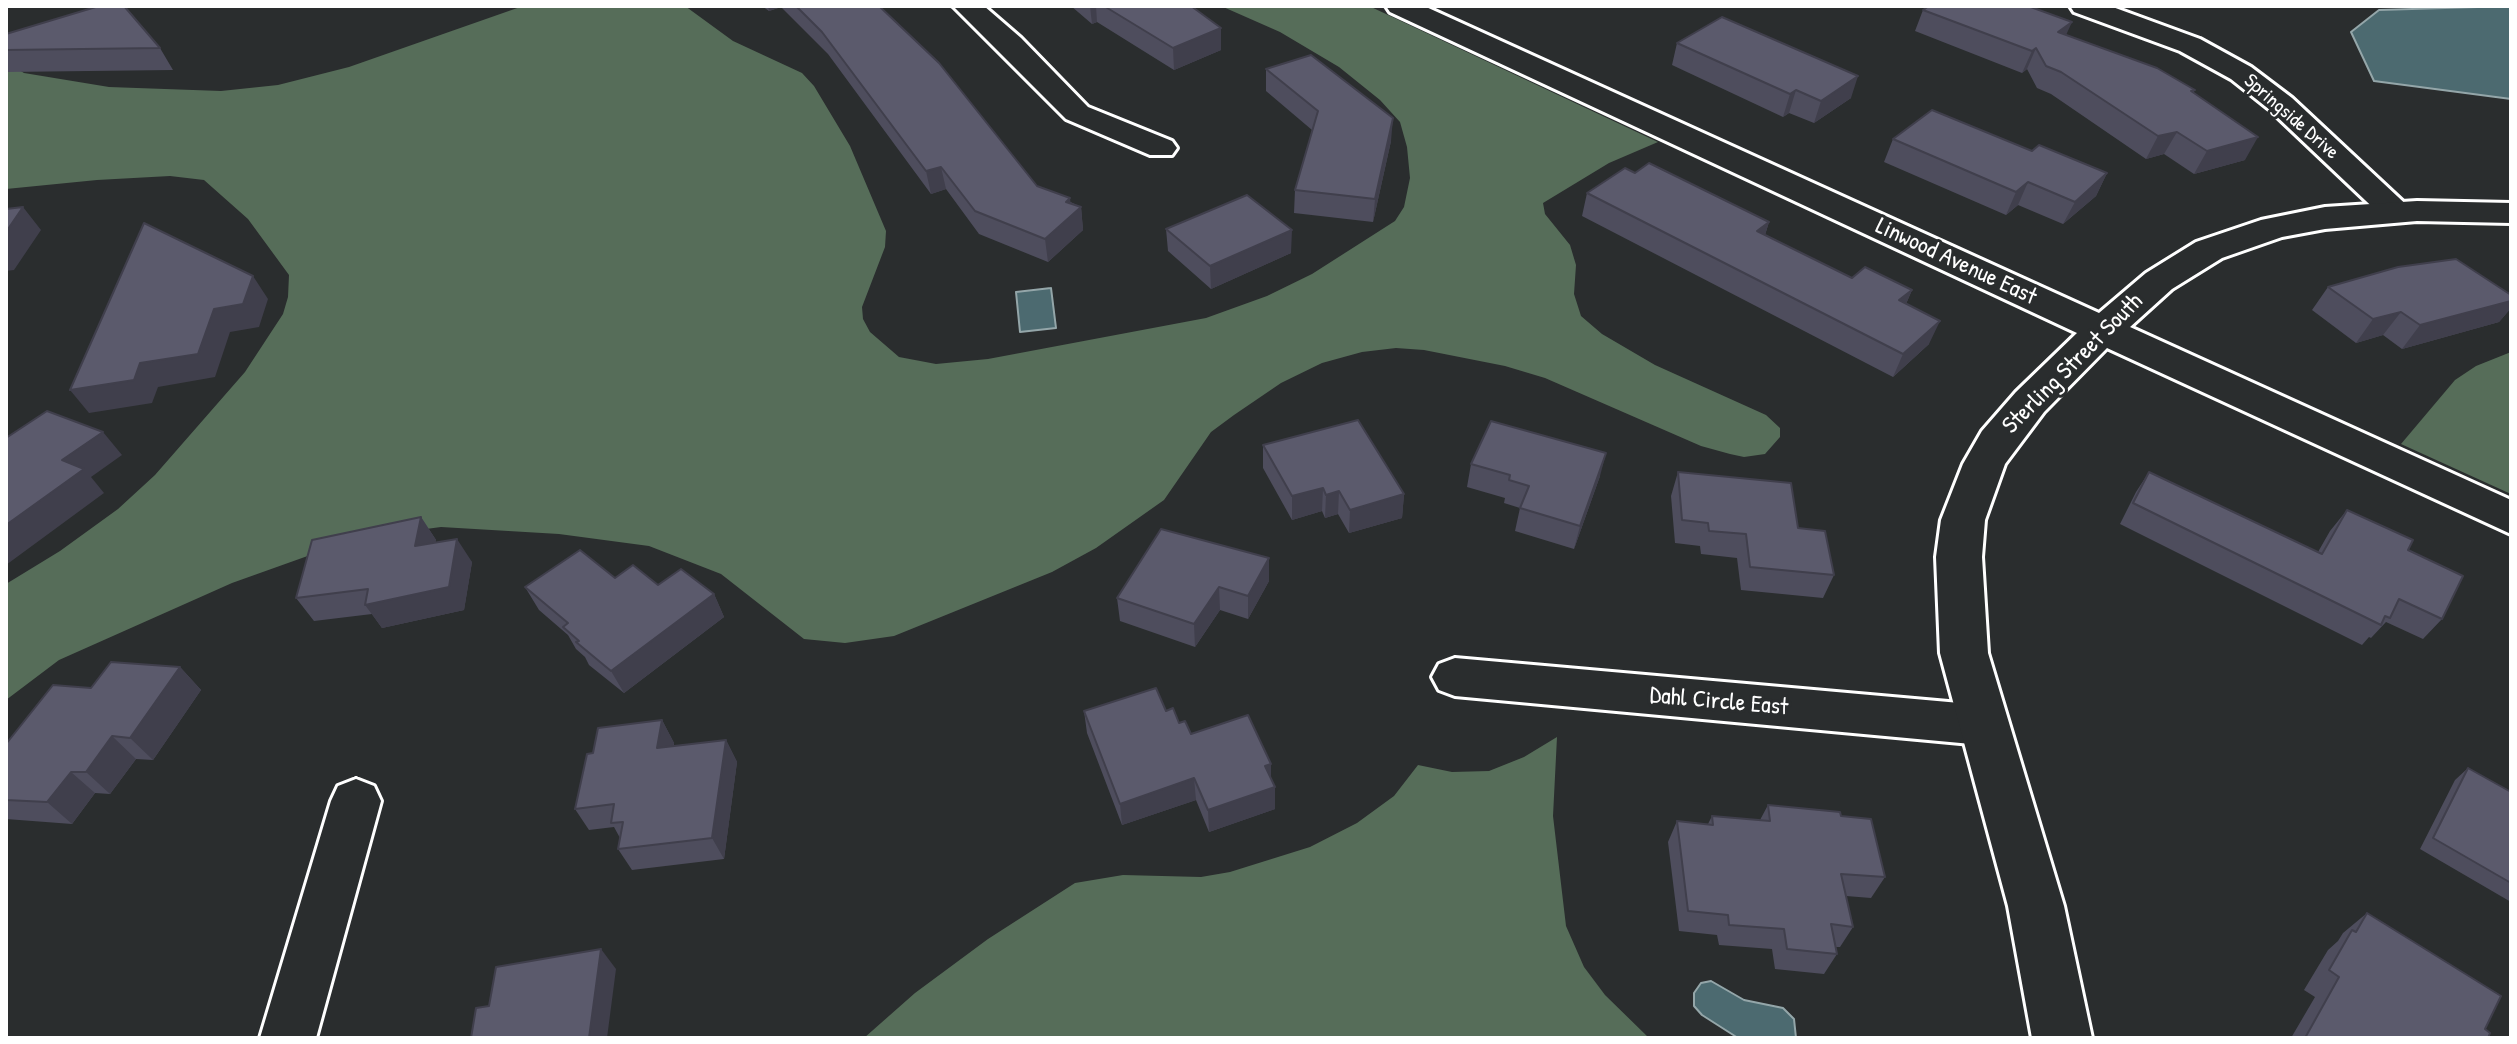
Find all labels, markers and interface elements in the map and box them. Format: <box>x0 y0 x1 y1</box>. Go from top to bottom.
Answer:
street label: Springside Drive <box>2239 69 2343 165</box>
street label: Linwood Avenue East <box>1871 212 2041 312</box>
street label: Sterling Street South <box>1997 288 2149 440</box>
street label: Dahl Circle East <box>1649 682 1789 722</box>

